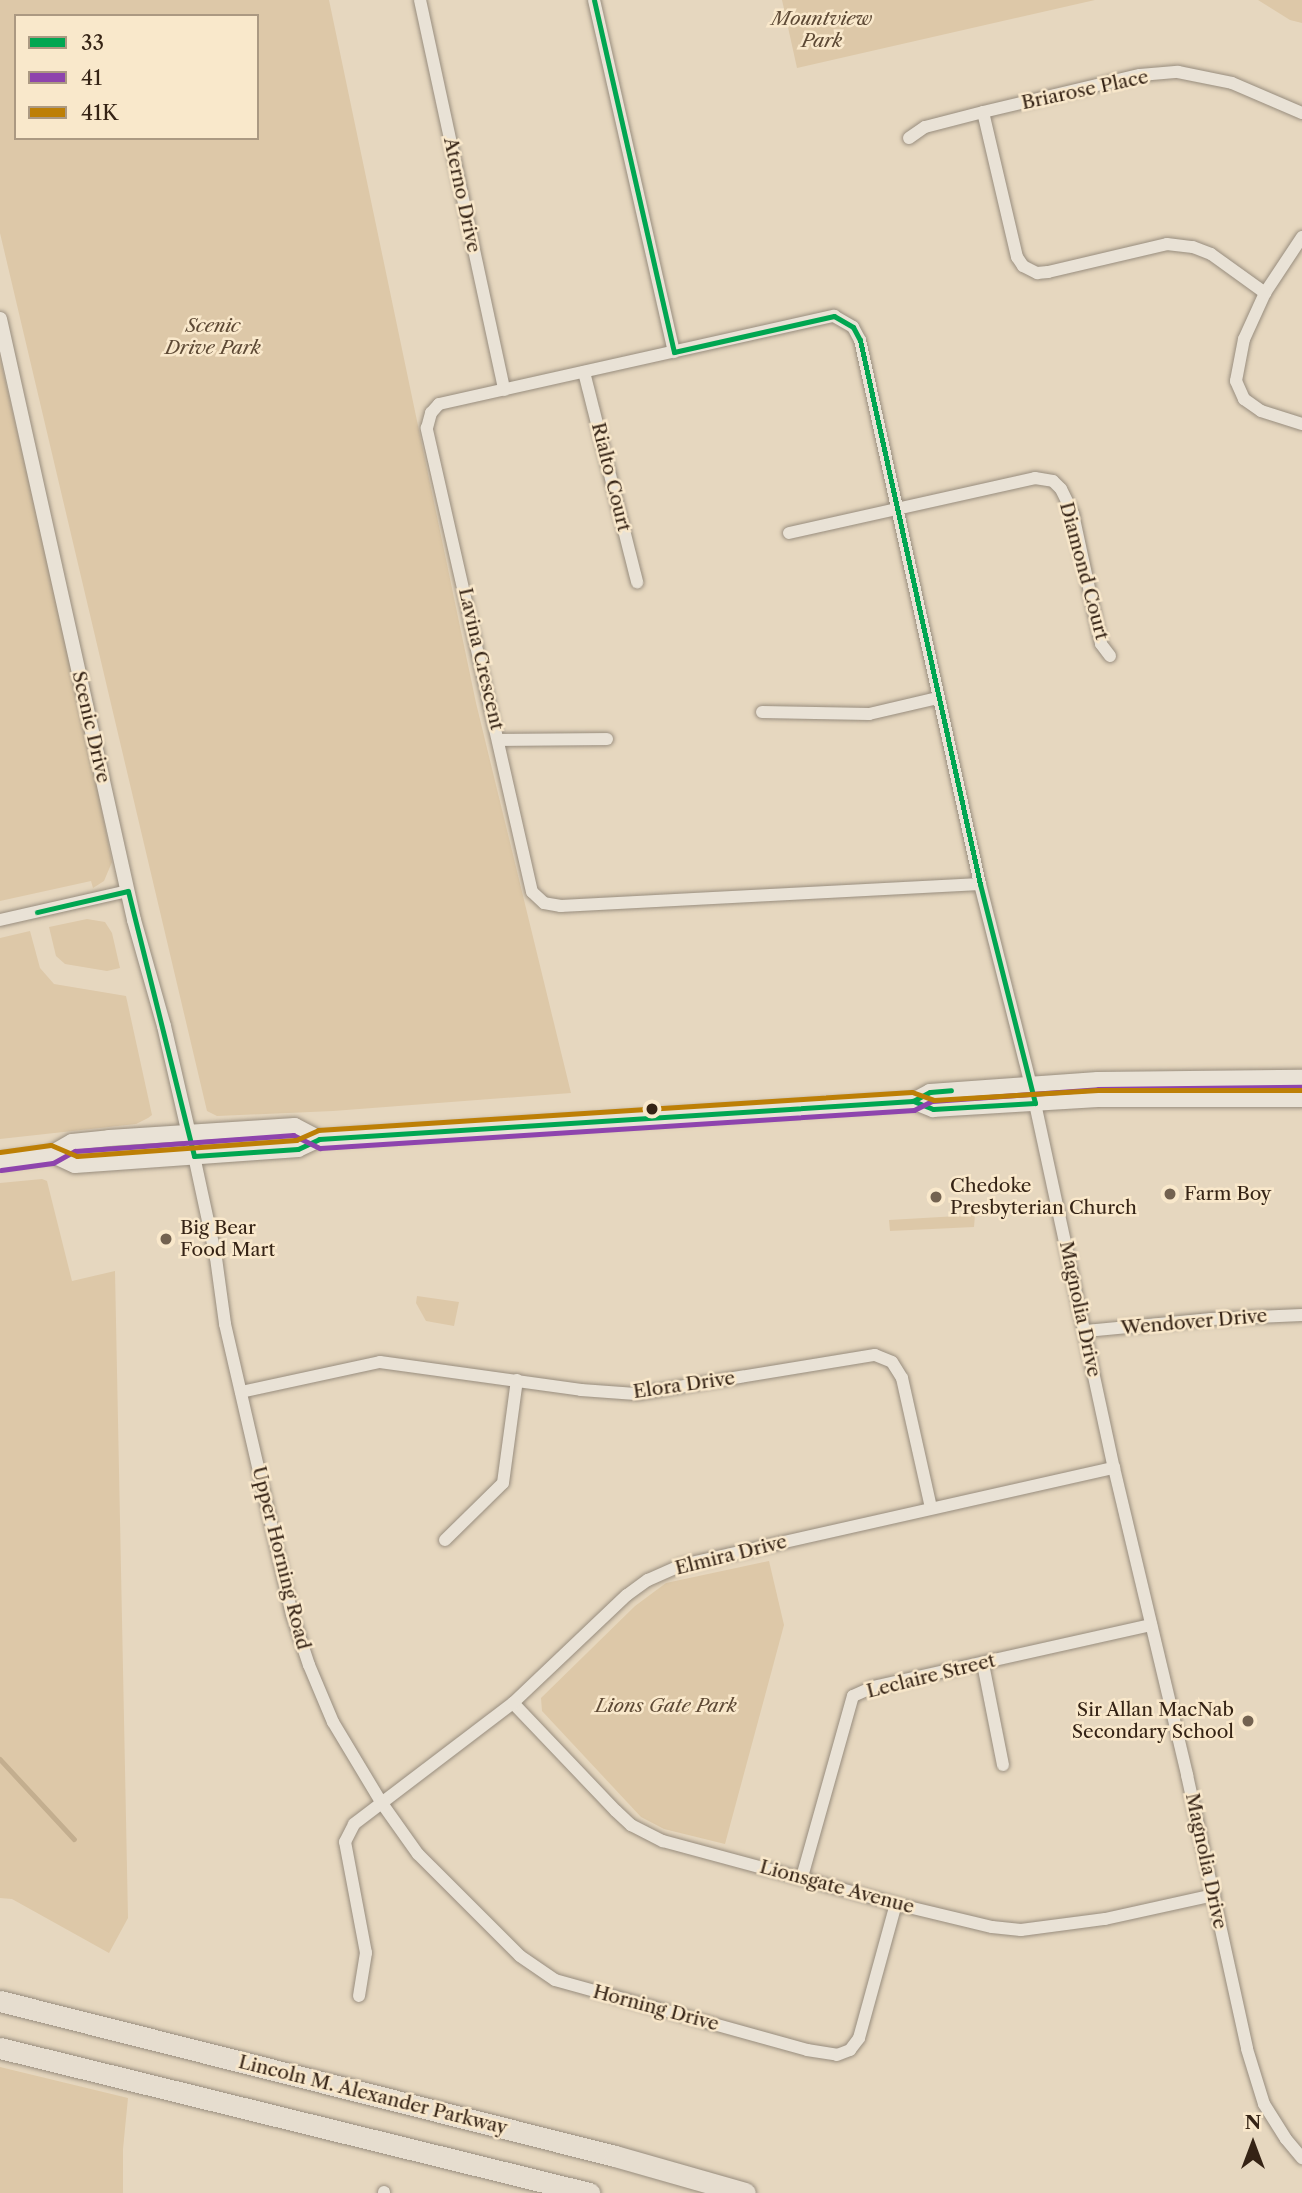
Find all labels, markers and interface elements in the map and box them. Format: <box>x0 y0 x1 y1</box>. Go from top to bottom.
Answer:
park label: Mountview Park <box>772 8 872 52</box>
legend <box>14 14 259 140</box>
text: 33 <box>81 30 104 55</box>
text: 41 <box>81 65 102 90</box>
street label: Briarose Place <box>1019 65 1151 115</box>
text: 41K <box>81 100 118 125</box>
street label: Aterno Drive <box>439 135 485 255</box>
park label: Scenic Drive Park <box>165 315 261 359</box>
street label: Rialto Court <box>586 420 636 534</box>
street label: Diamond Court <box>1055 500 1113 642</box>
street label: Lavina Crescent <box>454 586 508 732</box>
street label: Scenic Drive <box>67 669 115 785</box>
unlabelled marker <box>645 1102 659 1116</box>
place label: Chedoke Presbyterian Church <box>950 1175 1137 1219</box>
place label: Farm Boy <box>1184 1183 1271 1205</box>
marker: Farm Boy <box>1162 1186 1178 1202</box>
marker: Chedoke Presbyterian Church <box>928 1189 944 1205</box>
place label: Big Bear Food Mart <box>180 1217 275 1261</box>
marker: Big Bear Food Mart <box>158 1231 174 1247</box>
street label: Magnolia Drive <box>1054 1239 1106 1379</box>
street label: Wendover Drive <box>1120 1304 1268 1340</box>
street label: Elora Drive <box>632 1367 736 1403</box>
street label: Upper Horning Road <box>247 1464 315 1652</box>
street label: Elmira Drive <box>673 1530 789 1580</box>
street label: Leclaire Street <box>864 1649 998 1703</box>
park label: Lions Gate Park <box>595 1695 737 1717</box>
place label: Sir Allan MacNab Secondary School <box>1071 1699 1234 1743</box>
marker: Sir Allan MacNab Secondary School <box>1240 1713 1256 1729</box>
street label: Magnolia Drive <box>1180 1791 1232 1931</box>
street label: Lionsgate Avenue <box>757 1855 917 1919</box>
street label: Horning Drive <box>591 1980 721 2036</box>
street label: Lincoln M. Alexander Parkway <box>236 2050 510 2140</box>
north arrow <box>1218 2109 1288 2179</box>
text: N <box>1245 2111 1261 2134</box>

